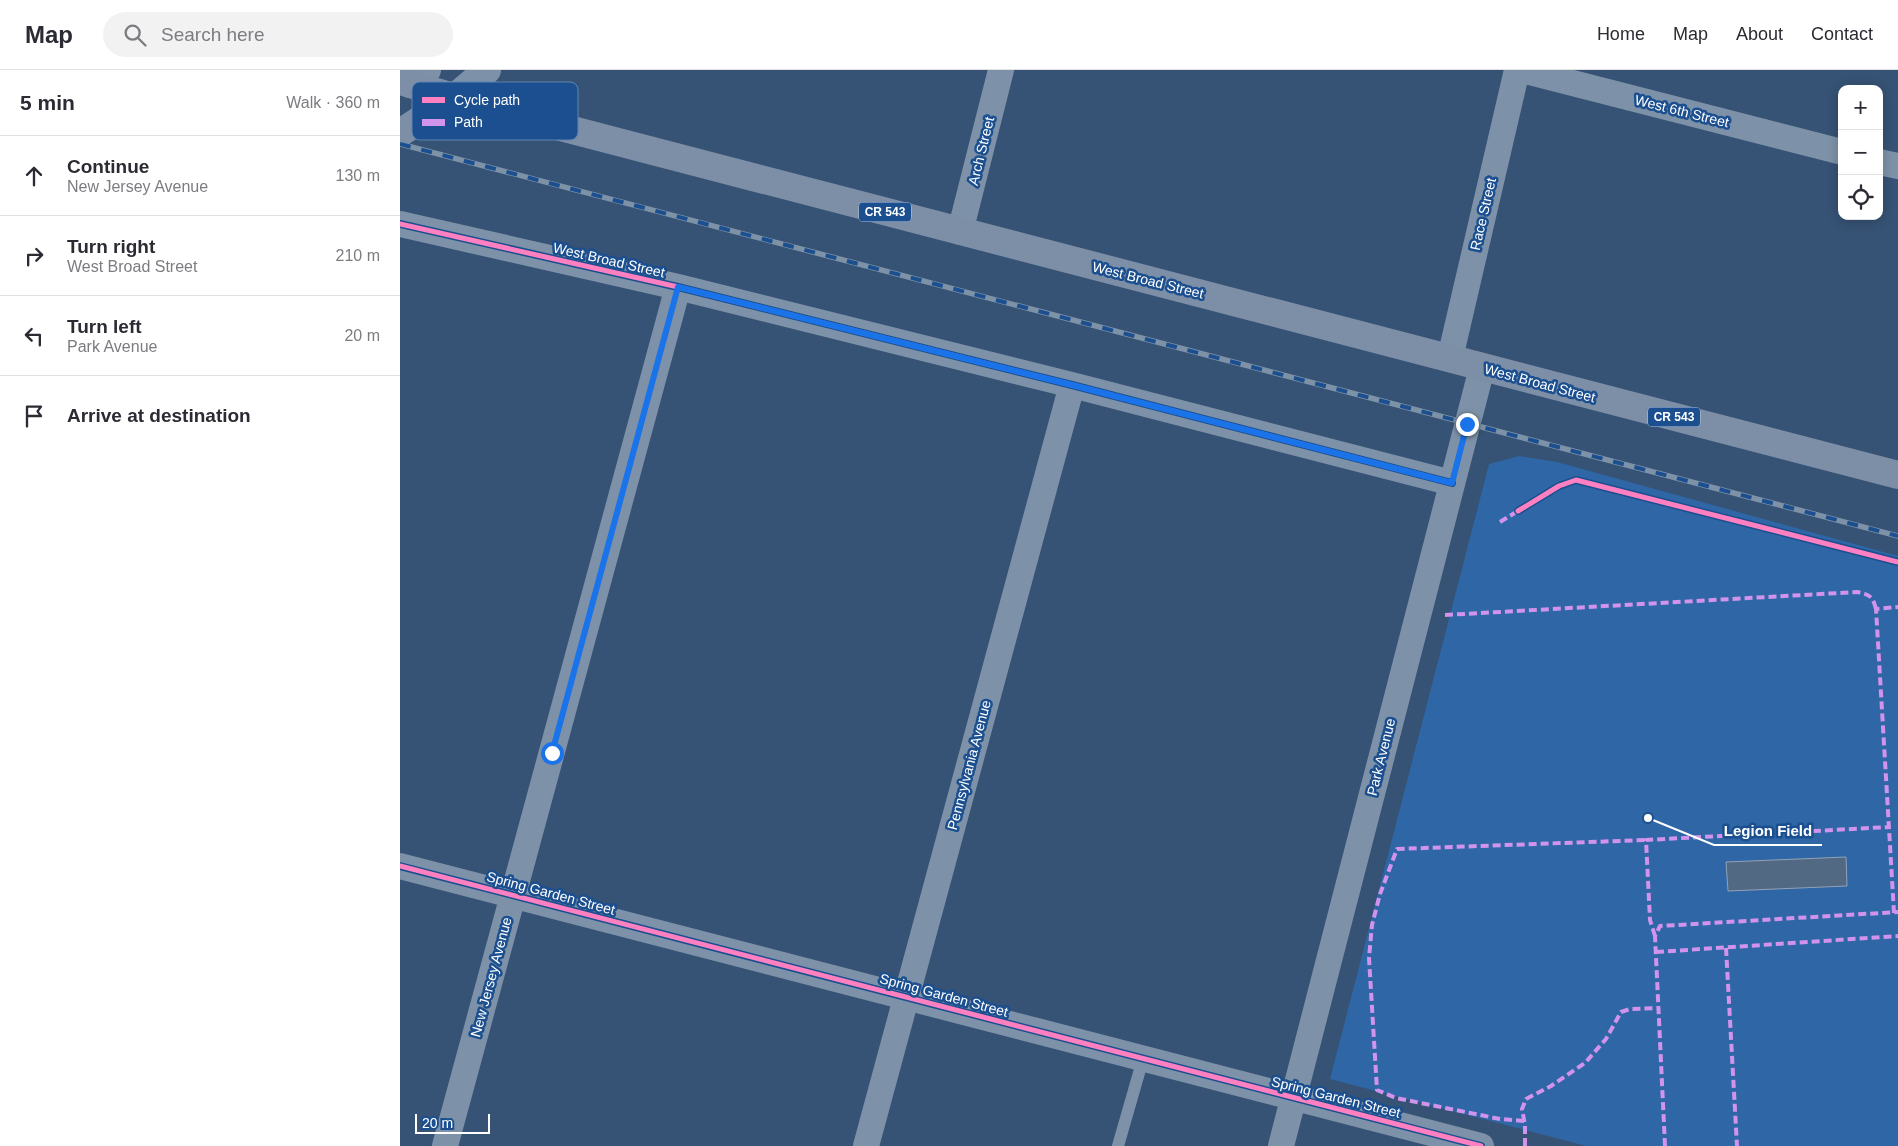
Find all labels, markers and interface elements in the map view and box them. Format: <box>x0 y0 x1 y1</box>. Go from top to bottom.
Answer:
search box <box>103 12 453 57</box>
text: Map <box>25 21 73 48</box>
icon: search <box>121 21 149 49</box>
text: Search here <box>161 24 265 45</box>
text: Home <box>1597 24 1645 44</box>
text: Map <box>1673 24 1708 44</box>
text: About <box>1736 24 1783 44</box>
text: Contact <box>1811 24 1873 44</box>
legend <box>412 82 578 140</box>
map controls <box>1838 85 1883 220</box>
button: + <box>1838 85 1883 130</box>
text: 5 min <box>20 91 75 114</box>
text: Cycle path <box>454 92 520 108</box>
street label: West 6th Street <box>1633 92 1731 130</box>
text: Walk · 360 m <box>286 94 380 111</box>
text: Path <box>454 114 483 130</box>
street label: Arch Street <box>965 115 997 187</box>
button: − <box>1838 130 1883 175</box>
text: Continue <box>67 156 149 177</box>
icon: ahead <box>20 162 48 190</box>
text: 130 m <box>336 167 380 184</box>
button: locate <box>1838 175 1883 220</box>
street label: Race Street <box>1467 176 1499 252</box>
text: New Jersey Avenue <box>67 178 208 195</box>
road number: CR 543 <box>859 202 911 222</box>
text: Turn right <box>67 236 155 257</box>
street label: West Broad Street <box>552 239 667 281</box>
icon: right <box>20 242 48 270</box>
text: 210 m <box>336 247 380 264</box>
text: West Broad Street <box>67 258 197 275</box>
street label: West Broad Street <box>1091 258 1205 302</box>
text: Turn left <box>67 316 142 337</box>
icon: left <box>20 322 48 350</box>
text: 20 m <box>344 327 380 344</box>
text: Park Avenue <box>67 338 157 355</box>
street label: West Broad Street <box>1483 361 1597 406</box>
icon: arrive <box>20 402 48 430</box>
text: Arrive at destination <box>67 405 251 426</box>
road number: CR 543 <box>1648 408 1700 427</box>
route end <box>1456 413 1479 436</box>
street label: Pennsylvania Avenue <box>944 698 994 832</box>
street label: Park Avenue <box>1364 716 1398 797</box>
route start <box>541 742 564 765</box>
callout: Legion Field <box>1714 815 1822 845</box>
text: Legion Field <box>1724 822 1812 839</box>
street label: Spring Garden Street <box>485 868 617 918</box>
street label: New Jersey Avenue <box>467 915 515 1039</box>
street label: Spring Garden Street <box>878 970 1010 1020</box>
street label: Spring Garden Street <box>1270 1073 1402 1121</box>
scale bar <box>415 1111 490 1134</box>
text: 20 m <box>422 1115 453 1131</box>

